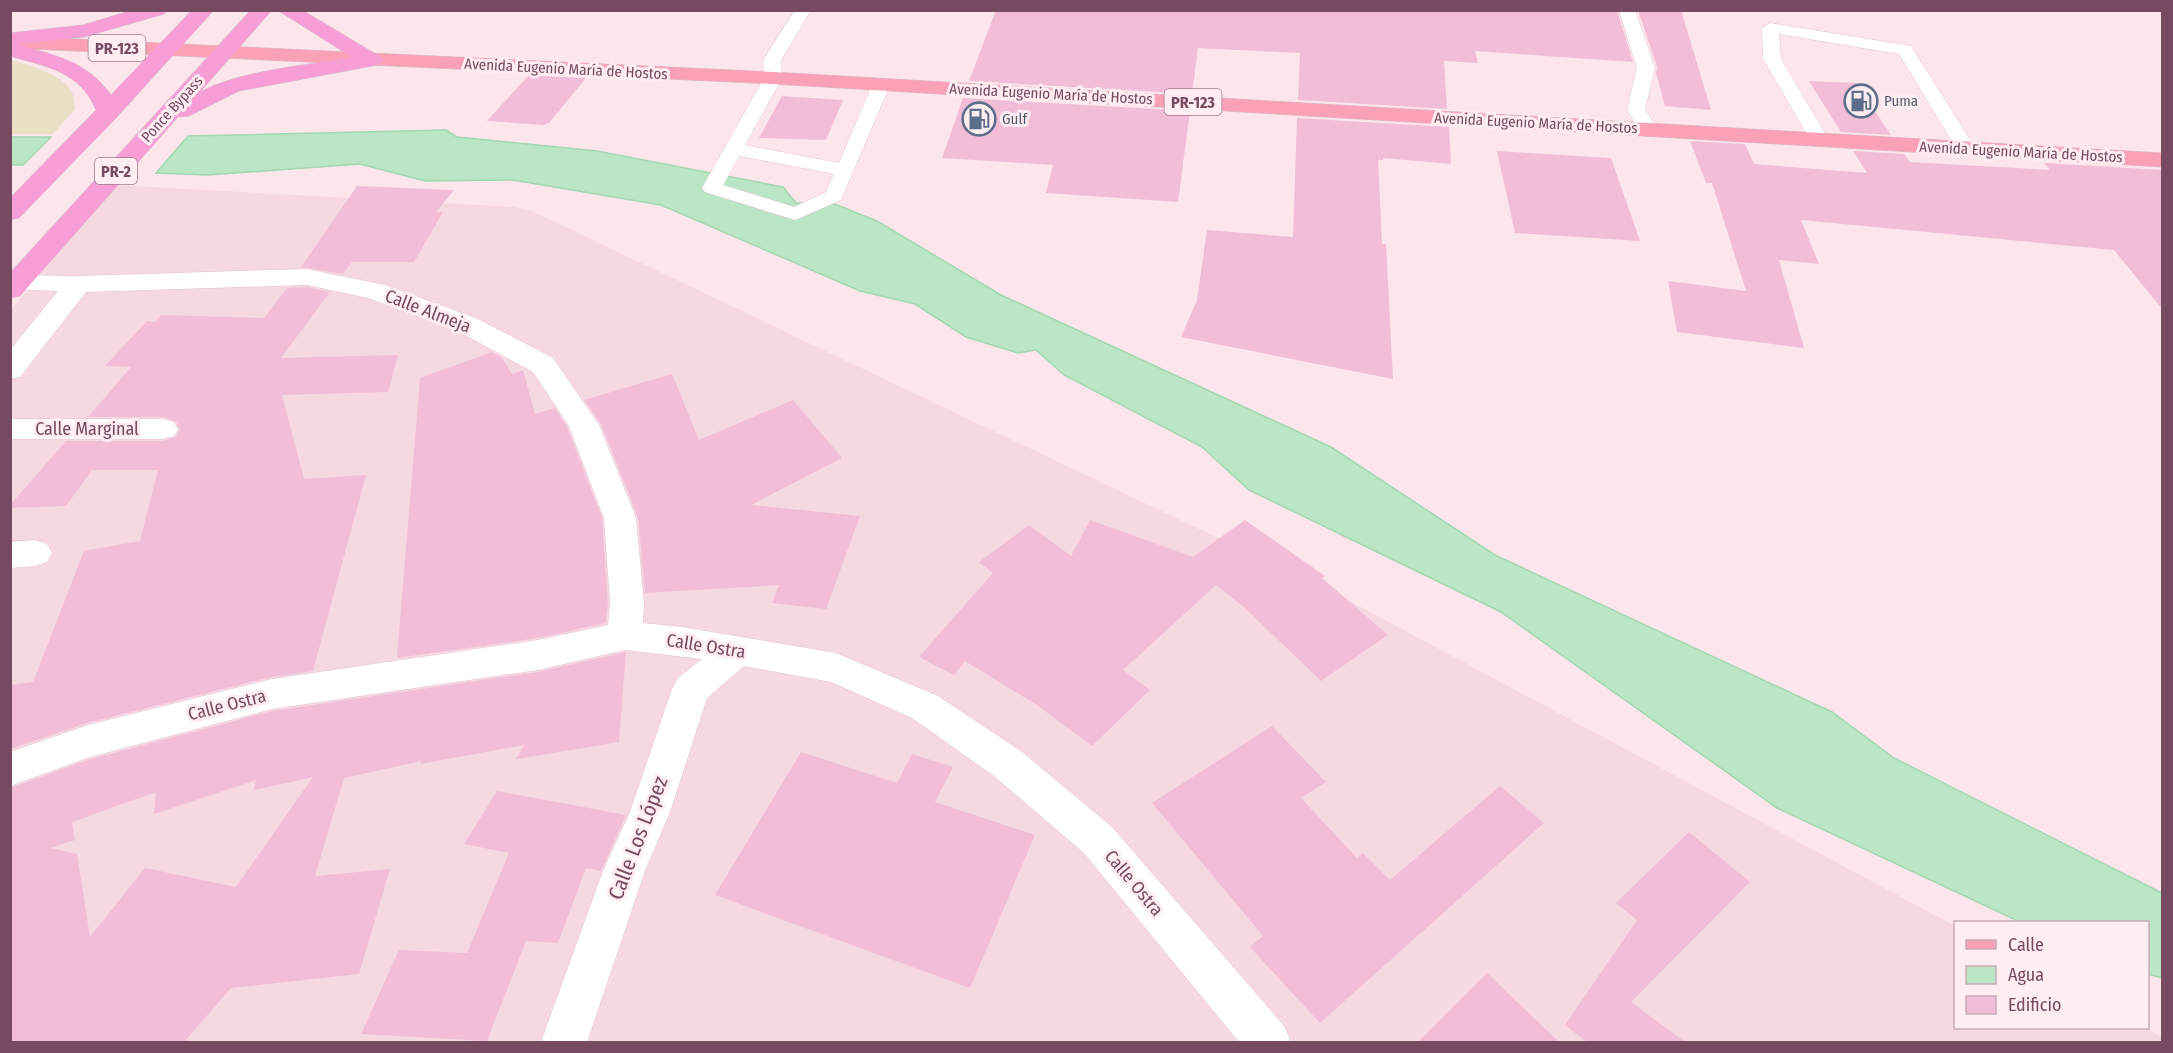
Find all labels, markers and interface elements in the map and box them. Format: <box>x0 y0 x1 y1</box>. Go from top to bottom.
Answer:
road number: PR-123 <box>88 35 146 61</box>
street label: Avenida Eugenio María de Hostos <box>464 55 668 83</box>
street label: Ponce Bypass <box>138 72 206 146</box>
street label: Avenida Eugenio María de Hostos <box>949 80 1153 108</box>
fuel station icon: Puma <box>1843 83 1879 119</box>
road number: PR-123 <box>1164 89 1222 115</box>
place label: Puma <box>1884 92 1918 110</box>
fuel station icon: Gulf <box>961 101 997 137</box>
street label: Avenida Eugenio María de Hostos <box>1434 109 1638 137</box>
place label: Gulf <box>1002 110 1028 128</box>
street label: Avenida Eugenio María de Hostos <box>1919 138 2123 166</box>
road number: PR-2 <box>95 158 137 184</box>
street label: Calle Almeja <box>382 285 474 338</box>
street label: Calle Marginal <box>35 418 139 440</box>
street label: Calle Ostra <box>665 629 747 663</box>
street label: Calle Ostra <box>186 685 268 725</box>
street label: Calle Los López <box>603 773 673 903</box>
street label: Calle Ostra <box>1100 845 1168 921</box>
legend <box>1954 921 2149 1029</box>
text: Calle <box>2008 934 2044 956</box>
text: Agua <box>2008 964 2044 986</box>
text: Edificio <box>2008 994 2061 1016</box>

